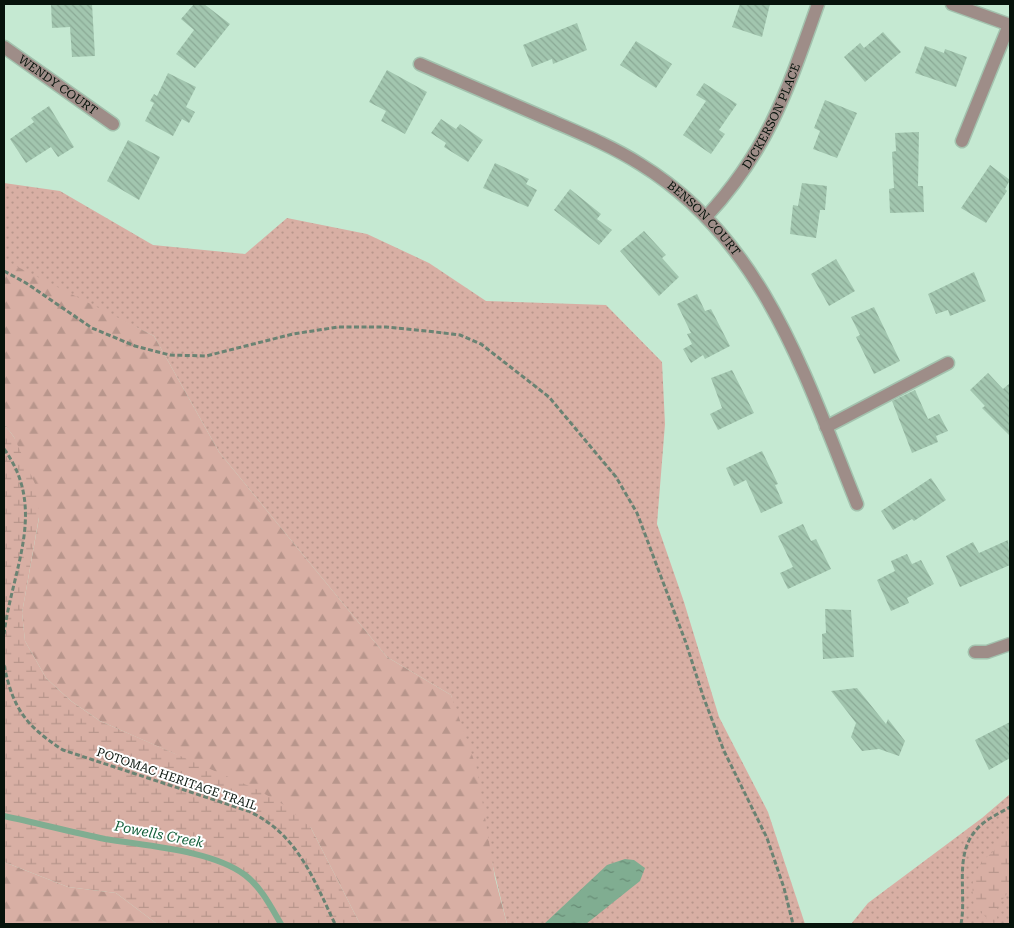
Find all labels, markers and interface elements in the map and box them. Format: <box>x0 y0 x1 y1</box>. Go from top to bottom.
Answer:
street label: WENDY COURT <box>16 52 100 118</box>
street label: DICKERSON PLACE <box>739 61 803 172</box>
street label: BENSON COURT <box>664 178 743 258</box>
street label: POTOMAC HERITAGE TRAIL <box>95 745 259 813</box>
water label: Powells Creek <box>112 817 205 851</box>

